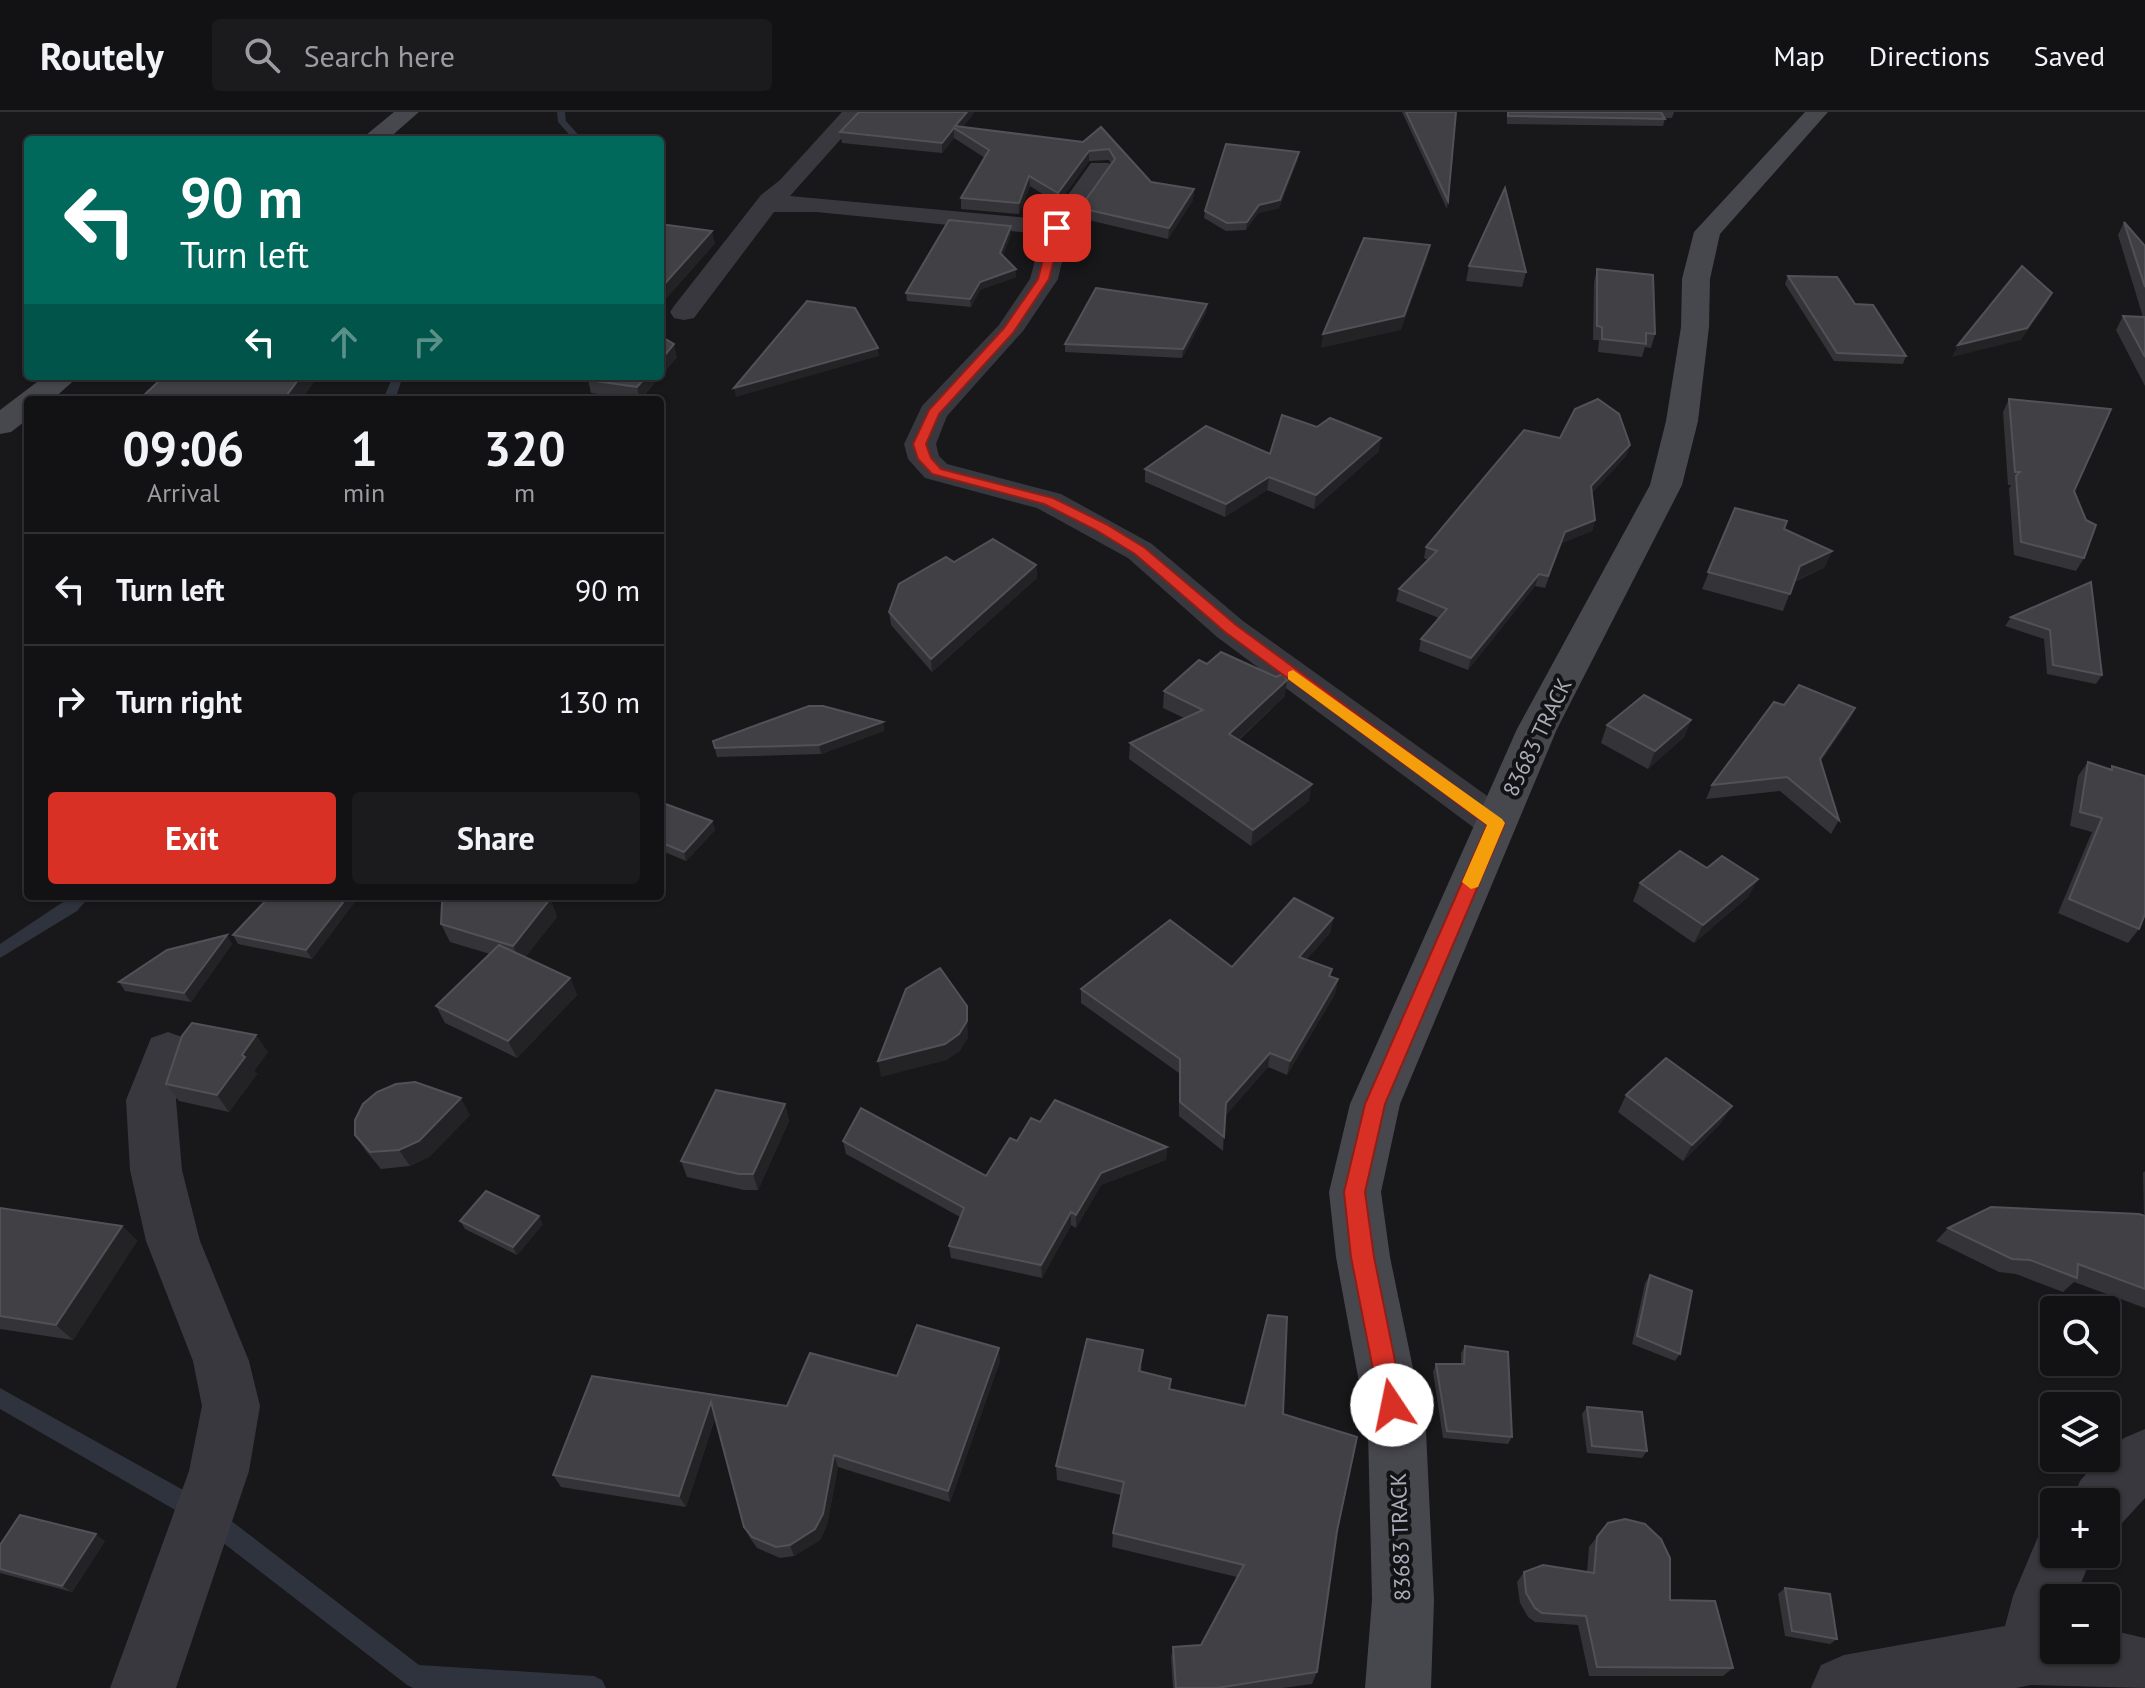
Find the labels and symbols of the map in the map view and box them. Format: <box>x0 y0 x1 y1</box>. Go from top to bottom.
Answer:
pin <box>1023 194 1091 262</box>
street label: 83683 TRACK <box>1496 673 1578 801</box>
position arrow <box>1350 1363 1434 1447</box>
street label: 83683 TRACK <box>1384 1472 1416 1602</box>

